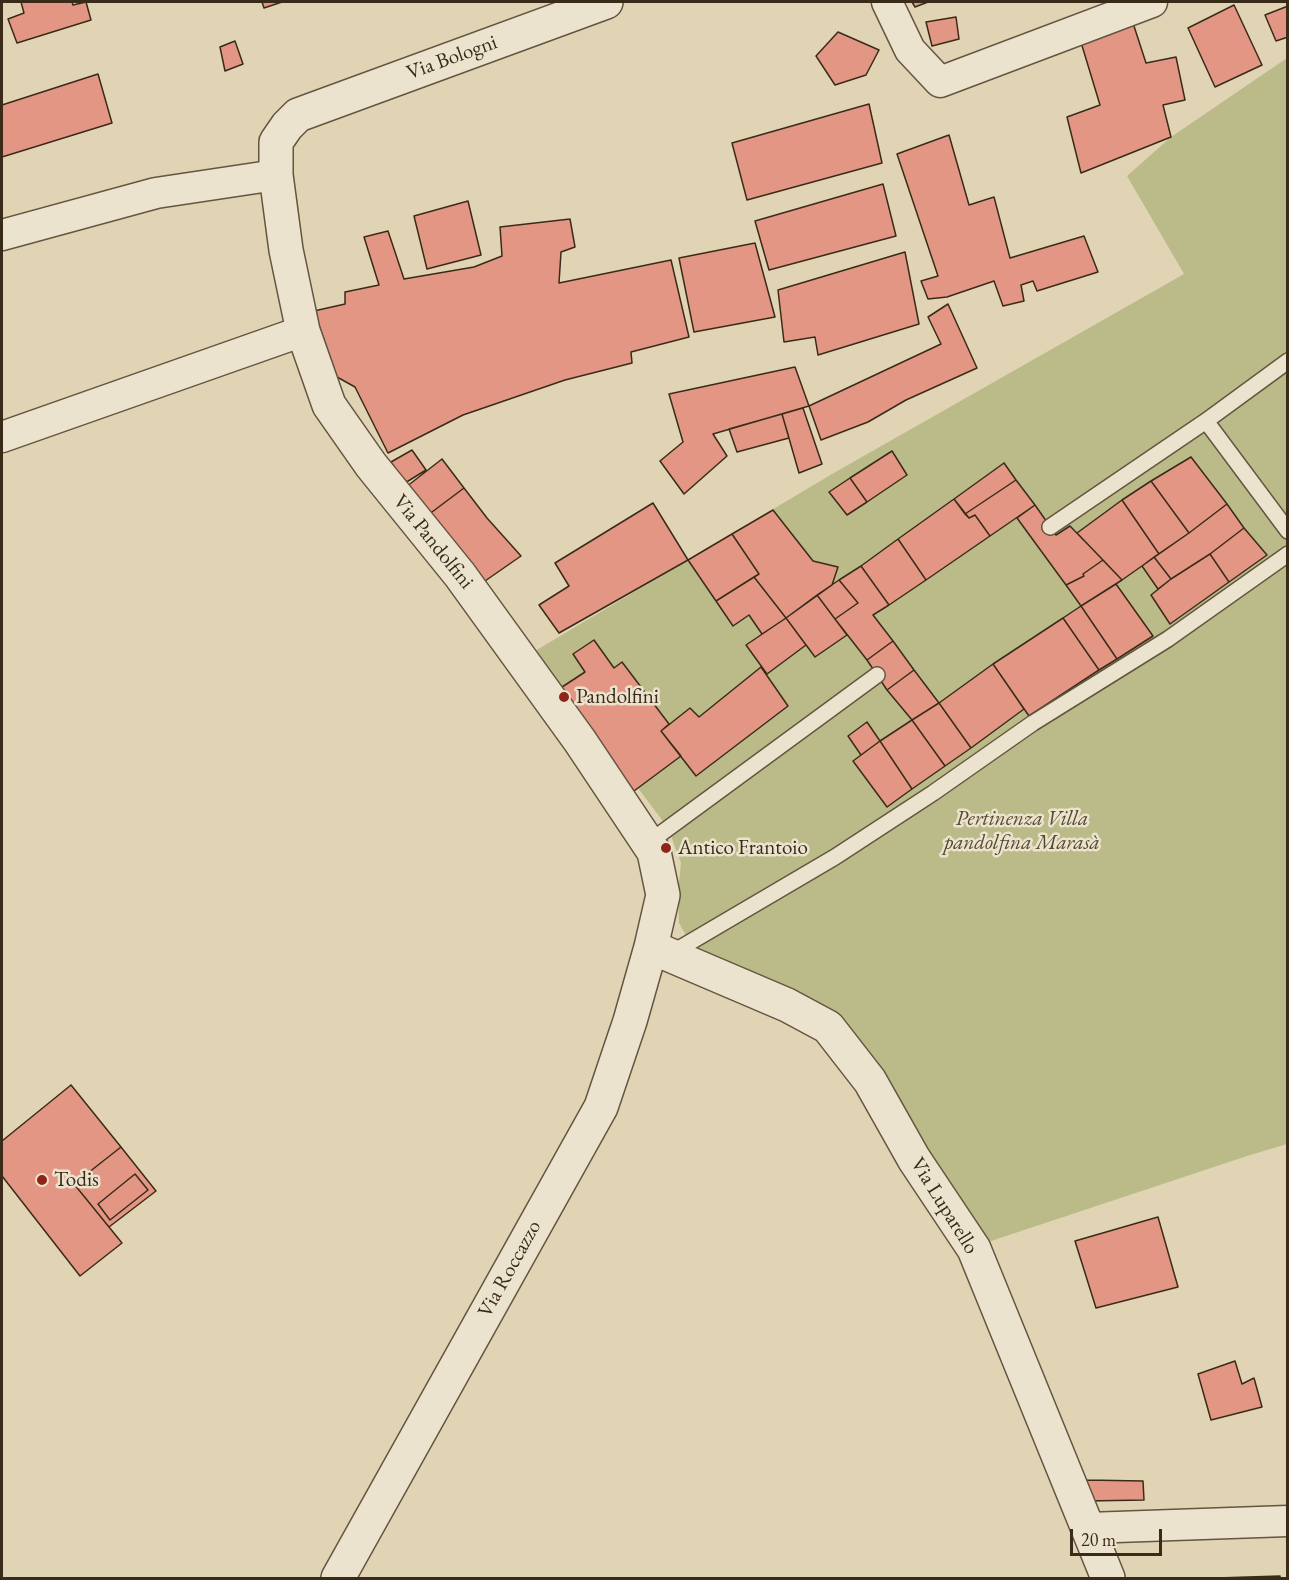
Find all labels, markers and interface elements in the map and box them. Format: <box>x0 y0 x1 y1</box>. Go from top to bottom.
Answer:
street label: Via Bologni <box>403 30 501 86</box>
street label: Via Pandolfini <box>387 490 479 594</box>
place label: Pandolfini <box>576 684 659 710</box>
marker: Pandolfini <box>557 690 571 704</box>
park label: Pertinenza Villa pandolfina Marasà <box>944 806 1100 856</box>
place label: Antico Frantoio <box>678 835 808 861</box>
marker: Antico Frantoio <box>659 841 673 855</box>
street label: Via Luparello <box>904 1153 984 1259</box>
place label: Todis <box>54 1167 99 1193</box>
marker: Todis <box>35 1173 49 1187</box>
street label: Via Roccazzo <box>473 1216 547 1322</box>
scale bar <box>1073 1517 1164 1555</box>
text: 20 m <box>1081 1528 1116 1551</box>

